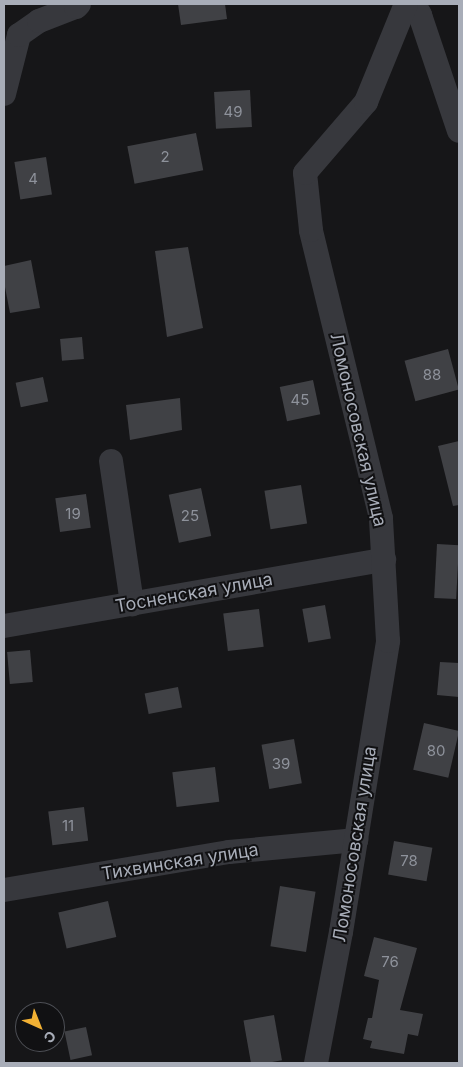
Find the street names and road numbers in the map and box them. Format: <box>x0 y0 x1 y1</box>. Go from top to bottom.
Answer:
street label: Ломоносовская улица <box>325 331 391 529</box>
street label: Тосненская улица <box>114 569 274 617</box>
street label: Ломоносовская улица <box>329 745 381 943</box>
street label: Тихвинская улица <box>100 839 260 885</box>

